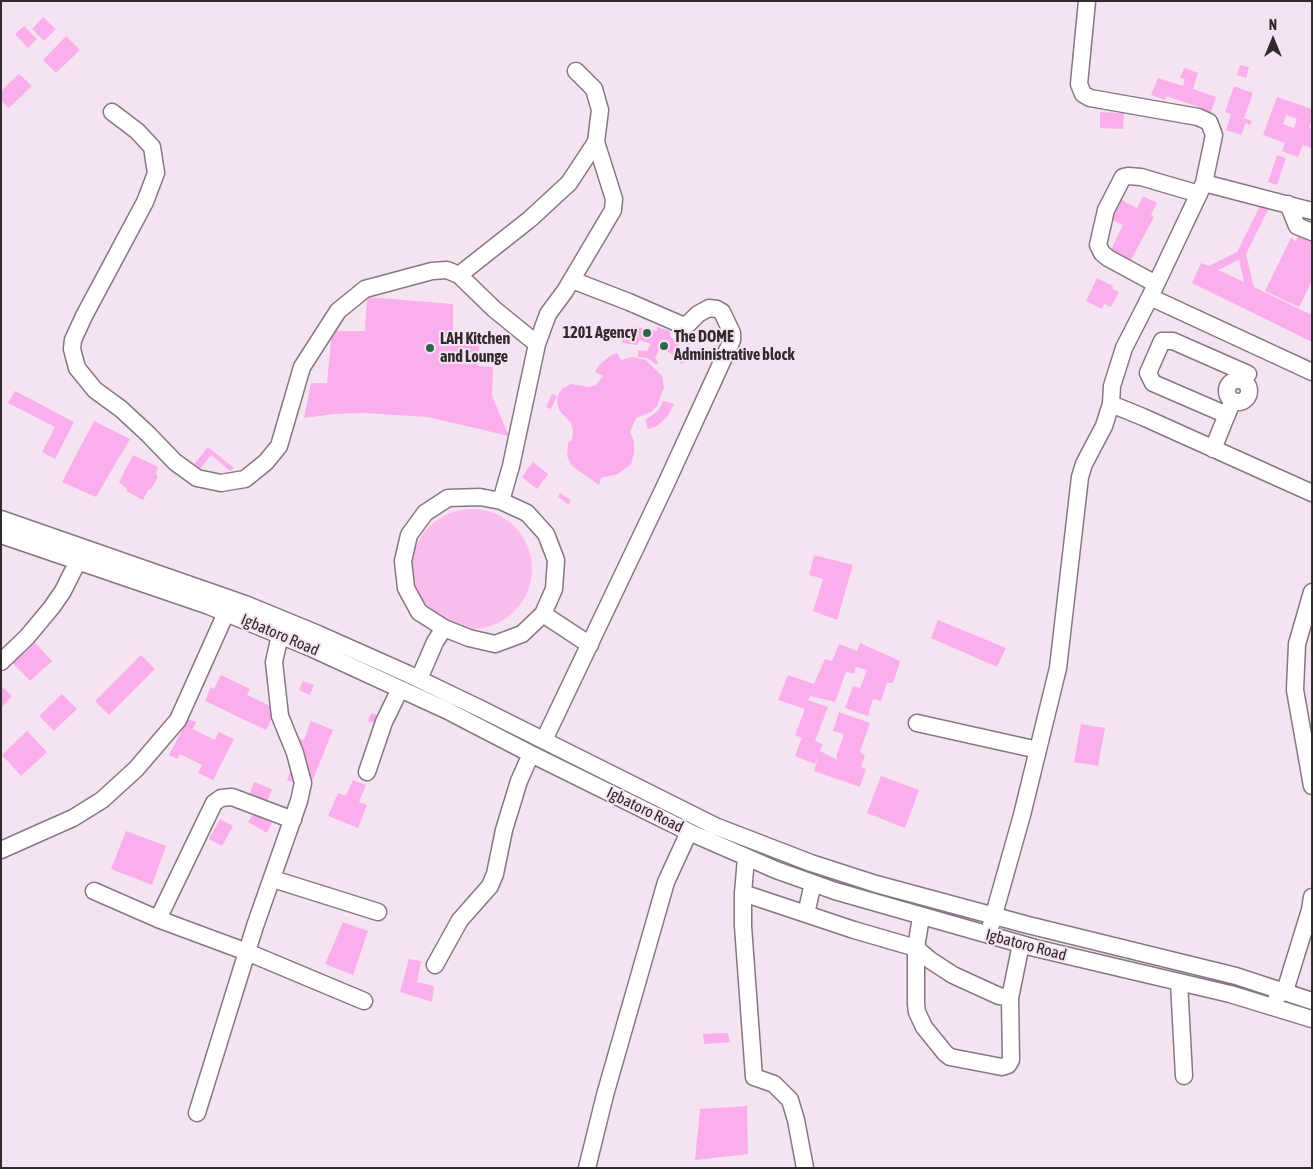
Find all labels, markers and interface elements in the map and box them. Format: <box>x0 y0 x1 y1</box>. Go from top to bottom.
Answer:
north arrow <box>1248 15 1298 65</box>
text: N <box>1269 17 1277 33</box>
place label: 1201 Agency <box>563 323 637 343</box>
marker: 1201 Agency <box>641 327 653 339</box>
place label: The DOME Administrative block <box>674 327 794 365</box>
place label: LAH Kitchen and Lounge <box>440 329 510 367</box>
marker: The DOME Administrative block <box>658 340 670 352</box>
marker: LAH Kitchen and Lounge <box>424 342 436 354</box>
street label: Igbatoro Road <box>238 610 322 660</box>
street label: Igbatoro Road <box>604 783 686 837</box>
street label: Igbatoro Road <box>983 925 1069 965</box>

